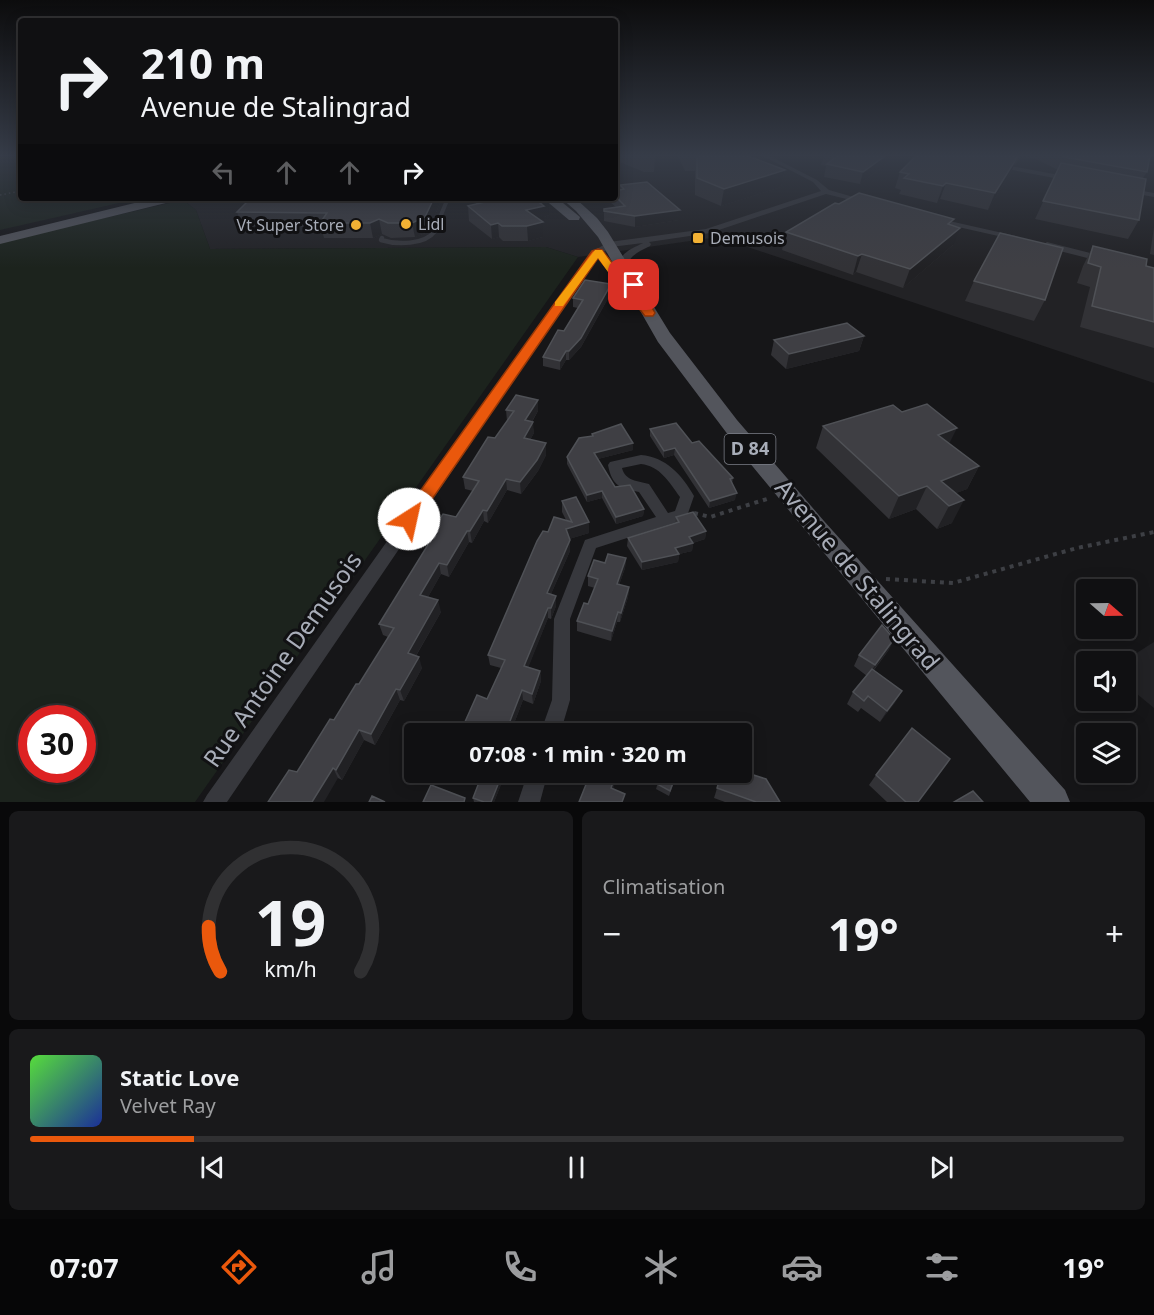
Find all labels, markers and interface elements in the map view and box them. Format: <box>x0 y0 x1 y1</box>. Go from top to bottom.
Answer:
text: 210 m <box>141 34 265 91</box>
icon: right <box>42 42 120 120</box>
text: Avenue de Stalingrad <box>141 88 411 125</box>
icon: left <box>207 156 240 189</box>
icon: ahead <box>270 156 303 189</box>
icon: ahead <box>333 156 366 189</box>
icon: right <box>396 156 429 189</box>
place label: Lidl <box>418 213 444 235</box>
place label: Vt Super Store <box>237 214 344 236</box>
marker: Lidl <box>399 217 413 231</box>
marker: Vt Super Store <box>349 218 363 232</box>
place label: Demusois <box>710 227 785 249</box>
marker: Demusois <box>691 231 705 245</box>
pin <box>608 259 659 310</box>
icon: arrive <box>617 268 650 301</box>
road number: D 84 <box>724 434 776 464</box>
street label: Avenue de Stalingrad <box>768 472 948 677</box>
position arrow <box>377 487 441 551</box>
street label: Rue Antoine Demusois <box>195 545 369 773</box>
north arrow <box>1076 579 1136 639</box>
map controls <box>1076 579 1136 783</box>
button: sound <box>1076 651 1136 711</box>
speed limit sign: 30 <box>18 705 96 783</box>
button: layers <box>1076 723 1136 783</box>
text: 07:08 · 1 min · 320 m <box>469 738 687 768</box>
text: Climatisation <box>603 873 725 900</box>
text: 19 <box>255 879 326 964</box>
text: 19° <box>828 903 899 964</box>
text: − <box>603 911 621 956</box>
text: + <box>1105 911 1124 956</box>
text: km/h <box>264 955 317 984</box>
text: Static Love <box>120 1062 239 1092</box>
text: Velvet Ray <box>120 1092 216 1119</box>
icon: previous <box>196 1151 229 1184</box>
icon: pause <box>560 1151 593 1184</box>
icon: next <box>925 1151 958 1184</box>
icon: directions <box>218 1246 260 1288</box>
icon: music <box>358 1246 400 1288</box>
icon: phone <box>499 1246 541 1288</box>
icon: climate <box>640 1246 682 1288</box>
icon: car <box>781 1246 823 1288</box>
icon: filters <box>921 1246 963 1288</box>
text: 07:07 <box>49 1249 119 1286</box>
text: 19° <box>1062 1249 1105 1286</box>

